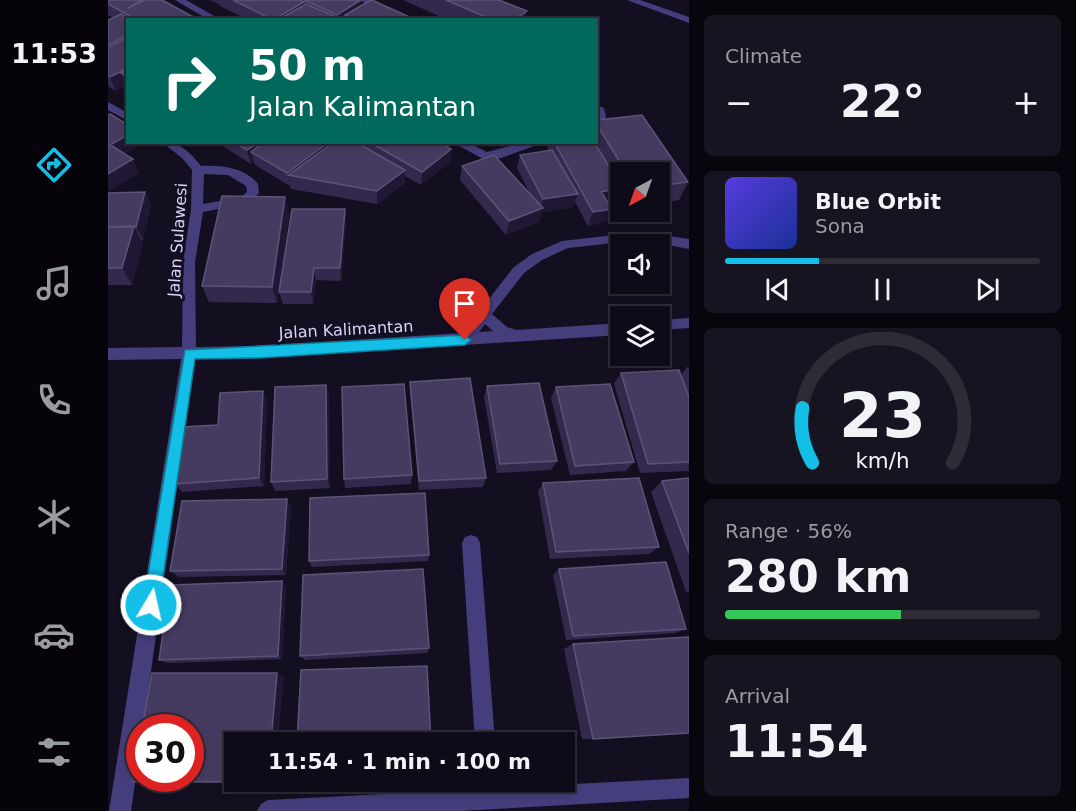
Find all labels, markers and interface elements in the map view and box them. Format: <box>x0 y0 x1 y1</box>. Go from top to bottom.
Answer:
text: 11:53 <box>11 38 97 69</box>
text: 50 m <box>249 41 366 90</box>
icon: right <box>150 42 228 120</box>
text: Climate <box>725 44 802 68</box>
text: 22° <box>840 75 925 128</box>
text: − <box>725 83 753 122</box>
text: + <box>1012 83 1040 122</box>
text: Jalan Kalimantan <box>249 91 476 122</box>
icon: directions <box>33 144 75 186</box>
north arrow <box>610 162 670 222</box>
map controls <box>610 162 670 366</box>
street label: Jalan Sulawesi <box>164 182 191 299</box>
text: Blue Orbit <box>815 189 941 214</box>
text: Sona <box>815 214 865 238</box>
button: sound <box>610 234 670 294</box>
icon: music <box>33 262 75 304</box>
icon: previous <box>761 273 794 306</box>
icon: pause <box>866 273 899 306</box>
icon: next <box>971 273 1004 306</box>
pin <box>439 278 490 340</box>
icon: arrive <box>448 287 481 320</box>
button: layers <box>610 306 670 366</box>
street label: Jalan Kalimantan <box>277 316 414 343</box>
icon: phone <box>33 379 75 421</box>
text: 23 <box>839 379 926 452</box>
text: km/h <box>855 448 910 473</box>
icon: climate <box>33 496 75 538</box>
text: Range · 56% <box>725 519 852 543</box>
text: 280 km <box>725 550 911 603</box>
position arrow <box>119 573 183 637</box>
icon: car <box>33 614 75 656</box>
text: Arrival <box>725 684 790 708</box>
speed limit sign: 30 <box>126 714 204 792</box>
text: 11:54 <box>725 715 868 768</box>
icon: filters <box>33 731 75 773</box>
text: 11:54 · 1 min · 100 m <box>268 749 531 774</box>

